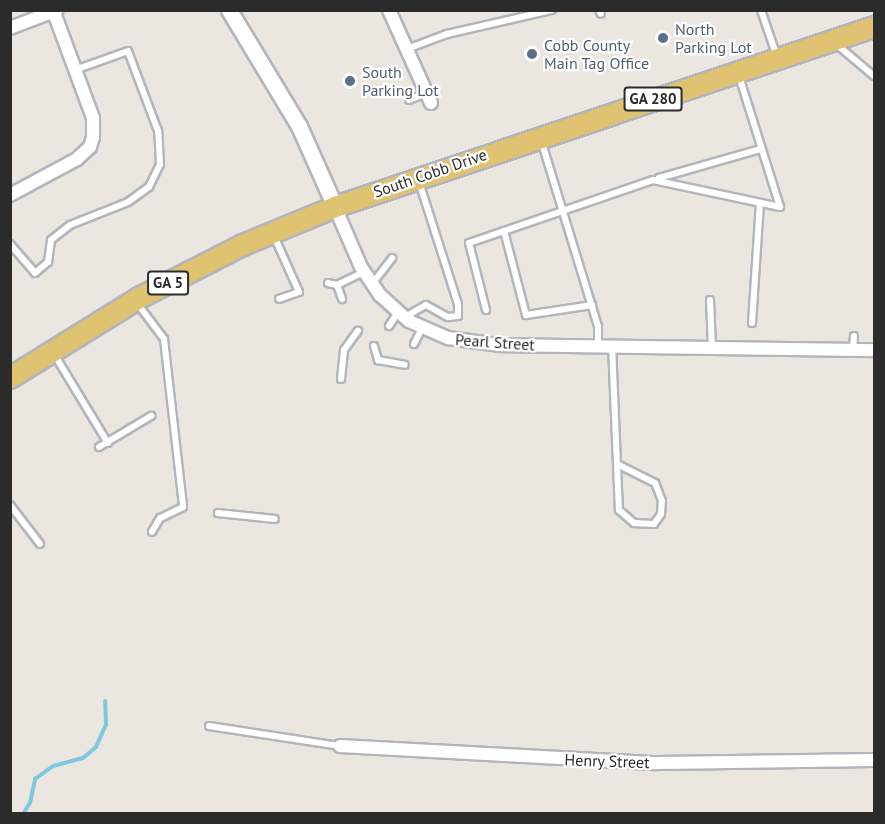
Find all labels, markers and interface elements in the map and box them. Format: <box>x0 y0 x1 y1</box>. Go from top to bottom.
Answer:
place label: North Parking Lot <box>675 19 752 57</box>
marker: North Parking Lot <box>656 31 670 45</box>
place label: Cobb County Main Tag Office <box>544 35 650 73</box>
marker: Cobb County Main Tag Office <box>525 47 539 61</box>
place label: South Parking Lot <box>362 62 439 100</box>
marker: South Parking Lot <box>343 74 357 88</box>
road number: GA 280 <box>623 87 683 111</box>
street label: South Cobb Drive <box>371 145 489 201</box>
road number: GA 5 <box>146 271 190 295</box>
street label: Pearl Street <box>455 330 535 354</box>
street label: Henry Street <box>564 750 650 772</box>

